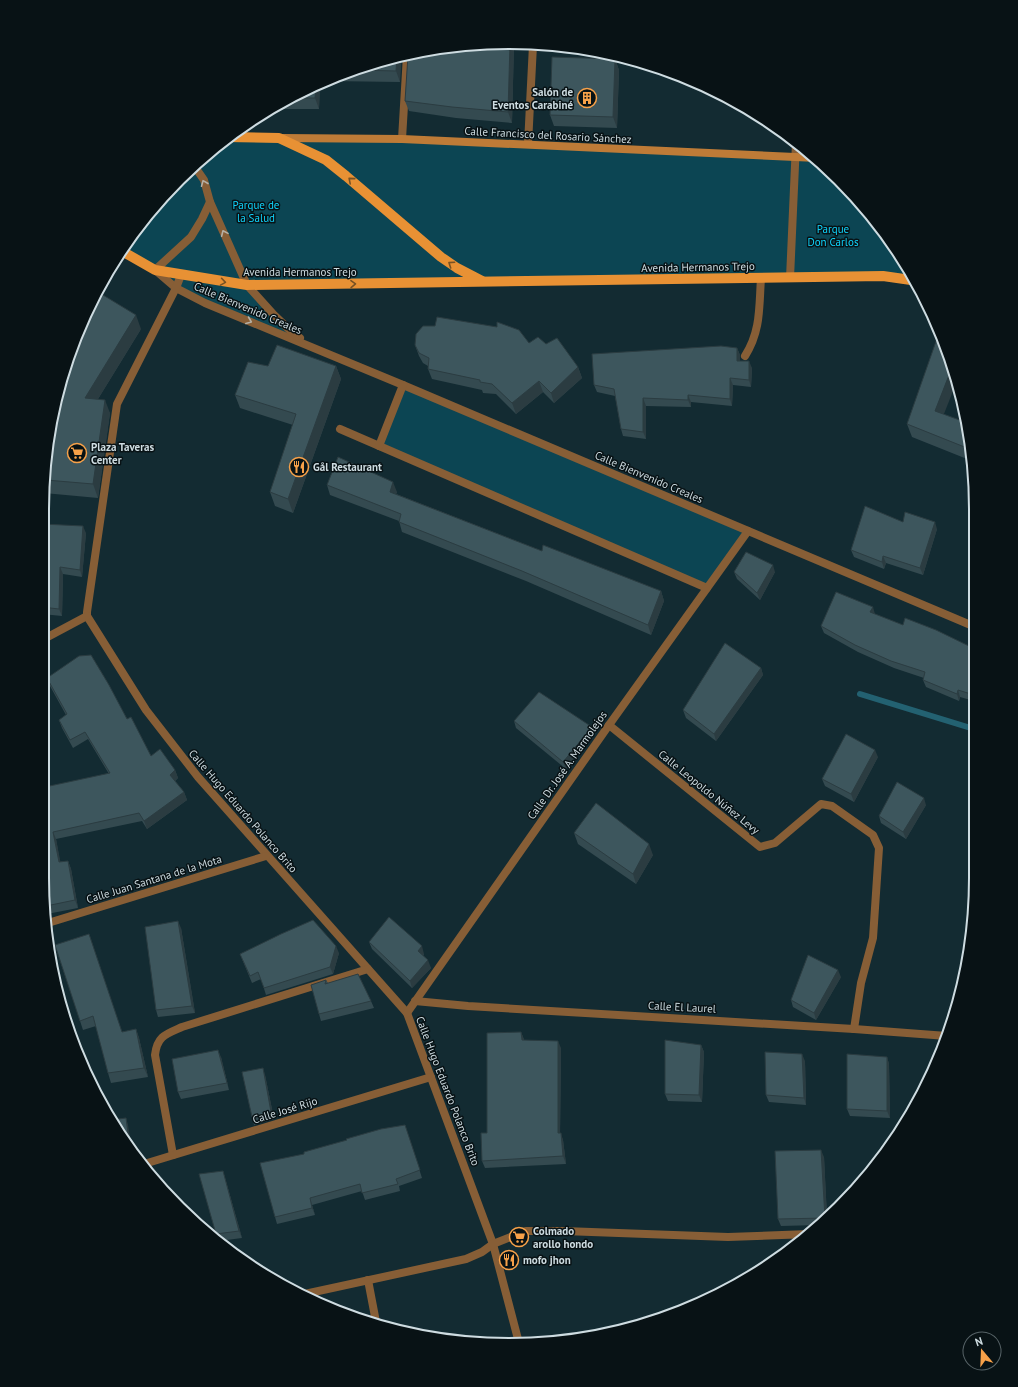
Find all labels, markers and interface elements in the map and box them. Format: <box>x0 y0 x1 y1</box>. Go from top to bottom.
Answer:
place label: Salón de Eventos Carabiné <box>492 85 573 112</box>
building icon: Salón de Eventos Carabiné <box>576 87 598 109</box>
street label: Calle Francisco del Rosario Sánchez <box>464 124 632 146</box>
one-way arrow <box>349 178 356 185</box>
one-way arrow <box>201 179 209 187</box>
park label: Parque de la Salud <box>233 198 280 225</box>
park label: Parque Don Carlos <box>807 222 859 249</box>
one-way arrow <box>221 230 229 238</box>
street label: Avenida Hermanos Trejo <box>641 259 755 275</box>
one-way arrow <box>448 261 455 269</box>
street label: Avenida Hermanos Trejo <box>243 265 357 279</box>
one-way arrow <box>220 277 226 285</box>
street label: Calle Bienvenido Creales <box>192 279 305 337</box>
one-way arrow <box>350 280 356 288</box>
one-way arrow <box>246 317 253 325</box>
place label: Plaza Taveras Center <box>91 440 154 467</box>
supermarket icon: Plaza Taveras Center <box>66 442 88 464</box>
street label: Calle Bienvenido Creales <box>593 448 706 506</box>
restaurant icon: Gål Restaurant <box>288 456 310 478</box>
place label: Gål Restaurant <box>313 460 382 474</box>
street label: Calle Dr. José A. Marmolejos <box>524 708 610 822</box>
street label: Calle Hugo Eduardo Polanco Brito <box>186 747 300 876</box>
street label: Calle Leopoldo Núñez Levy <box>656 747 763 838</box>
street label: Calle Juan Santana de la Mota <box>85 852 223 906</box>
street label: Calle El Laurel <box>648 998 717 1016</box>
street label: Calle Hugo Eduardo Polanco Brito <box>413 1014 483 1168</box>
street label: Calle José Rijo <box>251 1093 319 1127</box>
place label: Colmado arollo hondo <box>533 1224 593 1251</box>
supermarket icon: Colmado arollo hondo <box>508 1226 530 1248</box>
restaurant icon: mofo jhon <box>498 1249 520 1271</box>
place label: mofo jhon <box>523 1253 571 1267</box>
north arrow <box>962 1331 1002 1371</box>
text: N <box>973 1334 984 1349</box>

